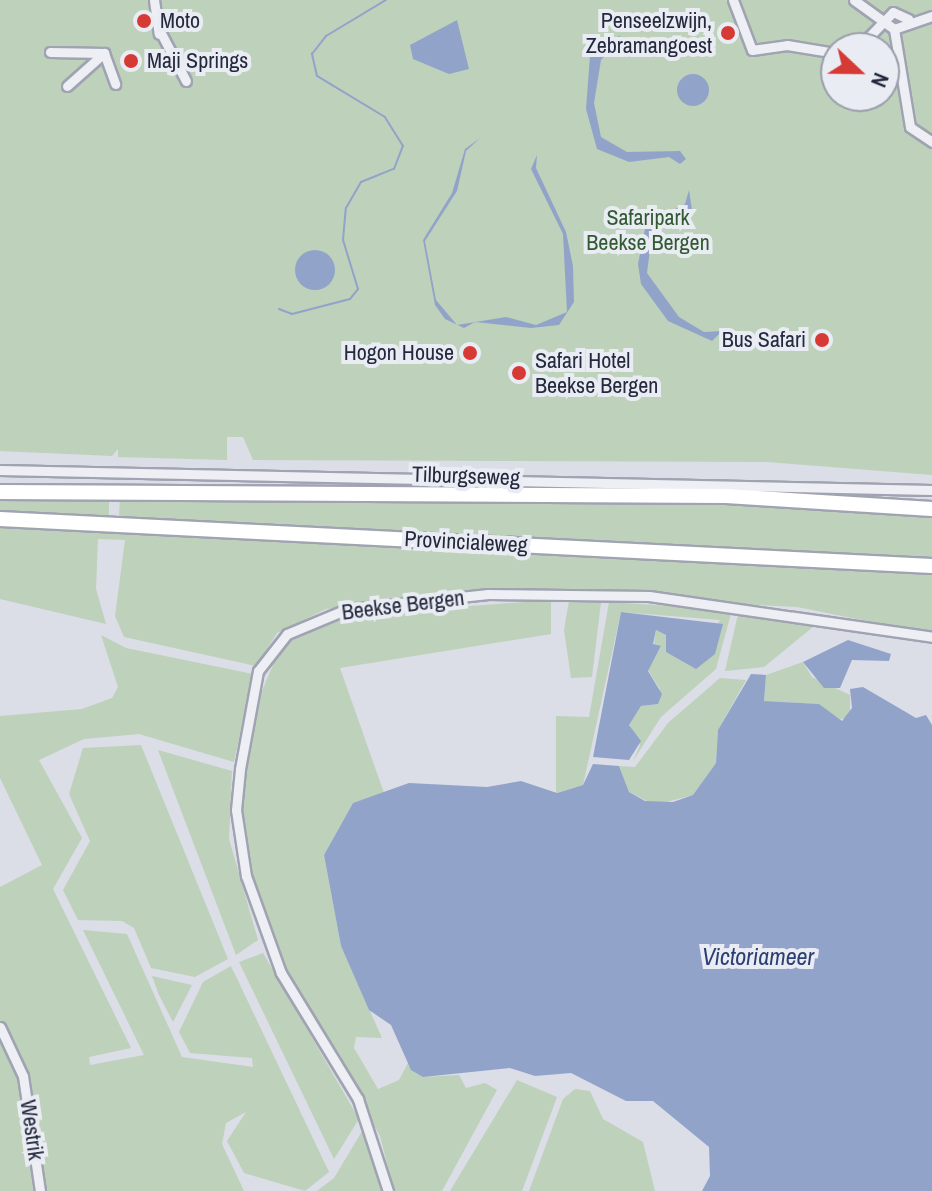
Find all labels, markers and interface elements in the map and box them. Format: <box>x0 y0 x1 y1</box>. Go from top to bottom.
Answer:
place label: Penseelzwijn, Zebramangoest <box>586 7 712 58</box>
place label: Moto <box>160 8 200 34</box>
marker: Moto <box>135 12 153 30</box>
marker: Penseelzwijn, Zebramangoest <box>719 24 737 42</box>
north arrow <box>820 32 900 112</box>
place label: Maji Springs <box>147 48 248 74</box>
marker: Maji Springs <box>122 52 140 70</box>
text: N <box>864 69 897 92</box>
park label: Safaripark Beekse Bergen <box>586 204 710 256</box>
place label: Bus Safari <box>722 327 806 353</box>
marker: Bus Safari <box>813 331 831 349</box>
place label: Hogon House <box>344 340 454 366</box>
marker: Hogon House <box>461 344 479 362</box>
place label: Safari Hotel Beekse Bergen <box>535 347 658 398</box>
marker: Safari Hotel Beekse Bergen <box>510 364 528 382</box>
street label: Tilburgseweg <box>412 461 520 491</box>
street label: Provincialeweg <box>404 526 528 558</box>
street label: Beekse Bergen <box>340 584 466 626</box>
water label: Victoriameer <box>702 943 814 971</box>
street label: Westrik <box>15 1098 49 1162</box>

